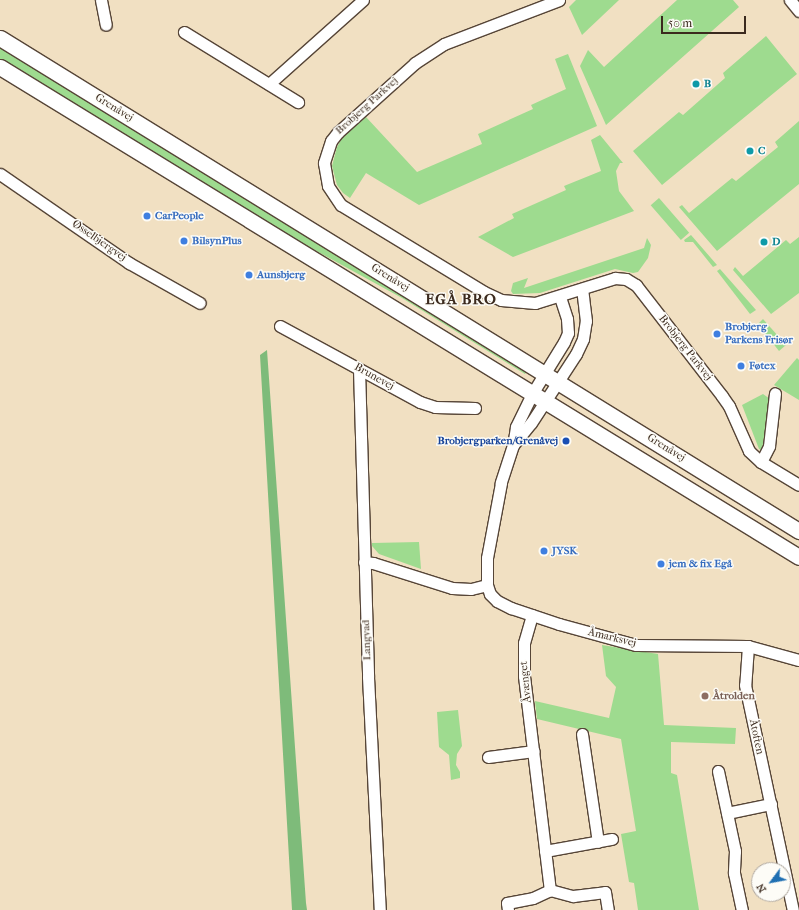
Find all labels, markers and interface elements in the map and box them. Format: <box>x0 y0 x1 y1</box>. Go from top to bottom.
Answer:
scale bar <box>663 8 748 34</box>
text: 50 m <box>668 16 692 30</box>
street label: Brobjerg Parkvej <box>333 74 401 138</box>
place label: B <box>704 77 711 91</box>
marker: B <box>691 79 701 89</box>
street label: Grenåvej <box>92 91 136 125</box>
place label: C <box>758 144 765 158</box>
marker: C <box>745 146 755 156</box>
place label: CarPeople <box>155 209 204 223</box>
marker: CarPeople <box>142 211 152 221</box>
street label: Øsselbjergvej <box>69 217 129 265</box>
place label: BilsynPlus <box>192 234 242 248</box>
place label: D <box>772 235 780 249</box>
marker: BilsynPlus <box>179 236 189 246</box>
marker: D <box>759 237 769 247</box>
street label: Grenåvej <box>368 261 412 295</box>
place label: Aunsbjerg <box>257 268 305 282</box>
marker: Aunsbjerg <box>244 270 254 280</box>
district label: EGÅ BRO <box>425 291 497 309</box>
street label: Brobjerg Parkvej <box>655 313 715 383</box>
place label: Brobjerg Parkens Frisør <box>725 321 793 347</box>
marker: Brobjerg Parkens Frisør <box>712 329 722 339</box>
place label: Føtex <box>749 359 775 373</box>
street label: Brunevej <box>352 361 396 393</box>
marker: Føtex <box>736 361 746 371</box>
street label: Grenåvej <box>644 431 688 465</box>
place label: Brobjergparken/Grenåvej <box>438 434 558 448</box>
marker: Brobjergparken/Grenåvej <box>561 436 571 446</box>
place label: JYSK <box>552 544 577 558</box>
marker: JYSK <box>539 546 549 556</box>
place label: jem & fix Egå <box>669 557 732 571</box>
marker: jem & fix Egå <box>656 559 666 569</box>
street label: Langvad <box>360 619 374 661</box>
street label: Åmarksvej <box>587 626 637 650</box>
street label: Åvænget <box>517 661 535 703</box>
place label: Åtrolden <box>713 689 755 703</box>
marker: Åtrolden <box>700 691 710 701</box>
street label: Åtoften <box>746 718 766 756</box>
north arrow <box>751 862 791 902</box>
text: N <box>754 881 769 895</box>

